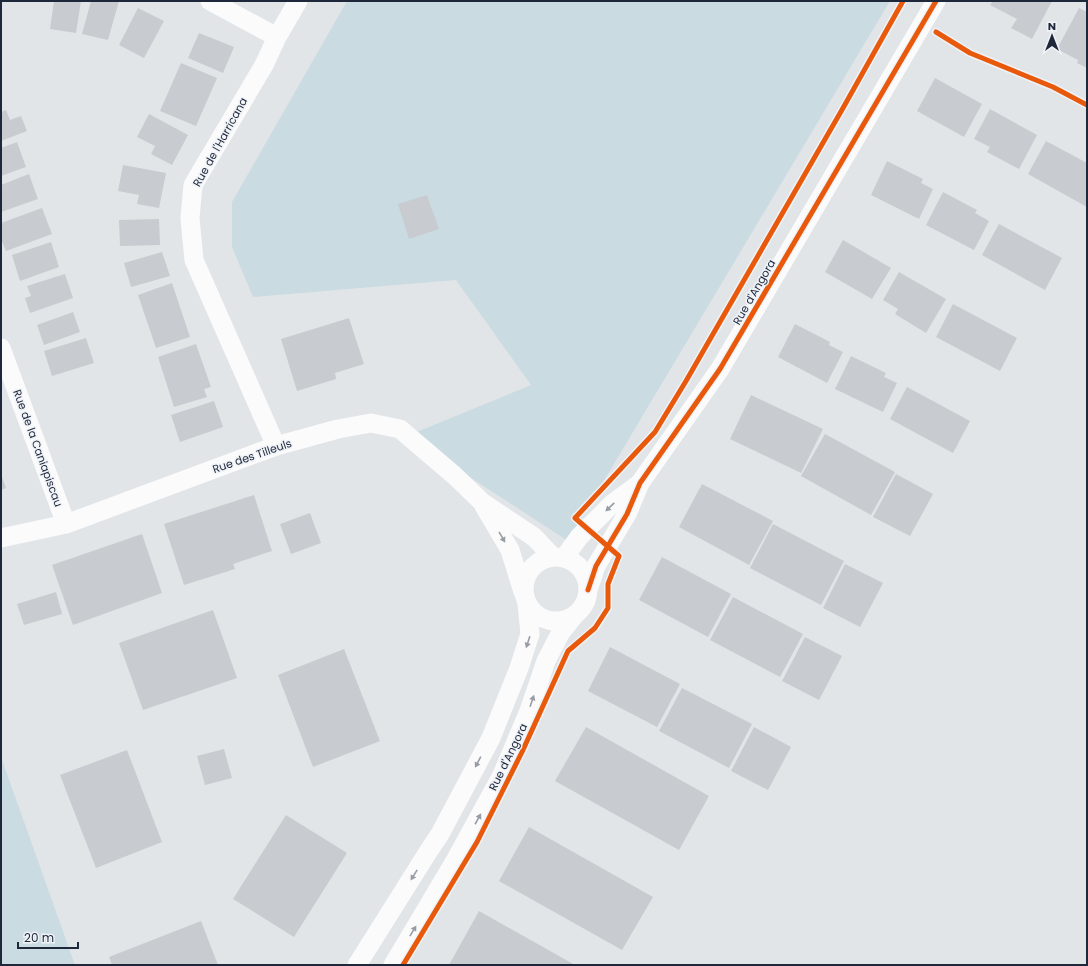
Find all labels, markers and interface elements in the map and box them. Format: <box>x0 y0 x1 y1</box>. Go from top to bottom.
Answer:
north arrow <box>1032 16 1072 56</box>
text: N <box>1048 18 1056 34</box>
street label: Rue de l'Harricana <box>189 95 251 189</box>
street label: Rue d'Angora <box>729 256 779 328</box>
street label: Rue de la Caniapiscau <box>9 387 67 509</box>
street label: Rue des Tilleuls <box>210 435 294 477</box>
one-way arrow <box>605 502 615 512</box>
one-way arrow <box>498 531 505 543</box>
one-way arrow <box>524 636 530 648</box>
one-way arrow <box>530 694 536 706</box>
street label: Rue d'Angora <box>485 721 531 793</box>
one-way arrow <box>475 756 481 768</box>
one-way arrow <box>475 813 481 824</box>
one-way arrow <box>410 869 417 881</box>
scale bar <box>18 924 78 950</box>
one-way arrow <box>410 925 417 937</box>
text: 20 m <box>24 929 54 946</box>

